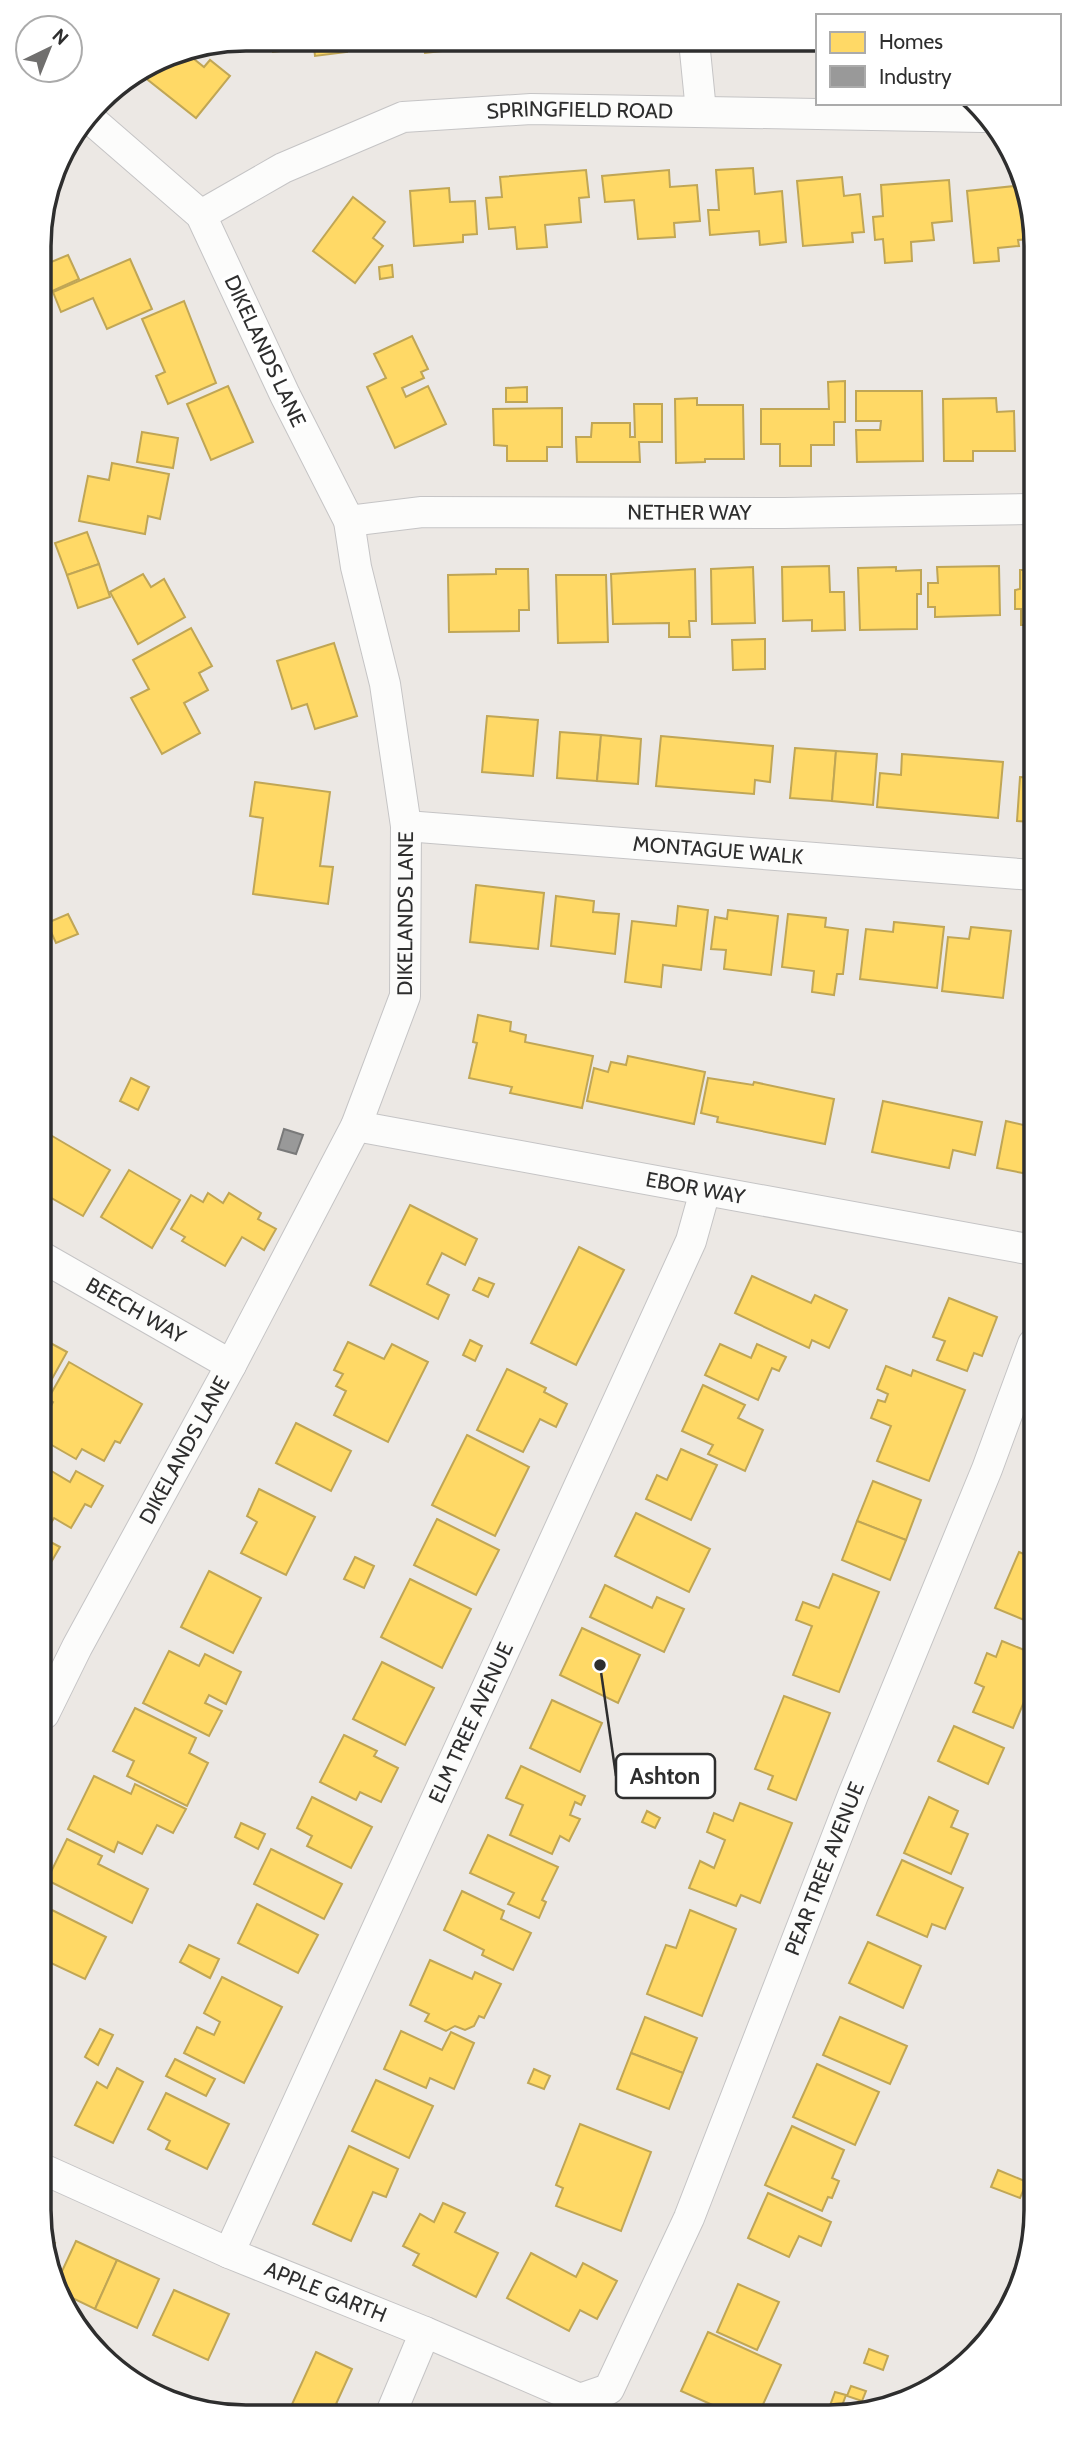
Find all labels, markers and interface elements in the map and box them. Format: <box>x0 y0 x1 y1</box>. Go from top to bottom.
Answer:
north arrow <box>14 14 84 84</box>
legend <box>816 14 1061 105</box>
text: N <box>47 24 73 50</box>
text: Homes <box>879 29 943 54</box>
text: Industry <box>879 64 952 89</box>
street label: SPRINGFIELD ROAD <box>486 96 673 124</box>
street label: DIKELANDS LANE <box>219 271 312 431</box>
street label: NETHER WAY <box>627 500 753 525</box>
street label: DIKELANDS LANE <box>392 831 418 996</box>
street label: MONTAGUE WALK <box>632 831 804 869</box>
street label: EBOR WAY <box>644 1166 748 1209</box>
street label: BEECH WAY <box>82 1272 191 1349</box>
street label: DIKELANDS LANE <box>134 1372 234 1528</box>
street label: ELM TREE AVENUE <box>423 1638 518 1807</box>
callout: Ashton <box>616 1754 715 1798</box>
text: Ashton <box>630 1762 700 1790</box>
street label: PEAR TREE AVENUE <box>779 1778 869 1959</box>
street label: APPLE GARTH <box>261 2256 390 2327</box>

